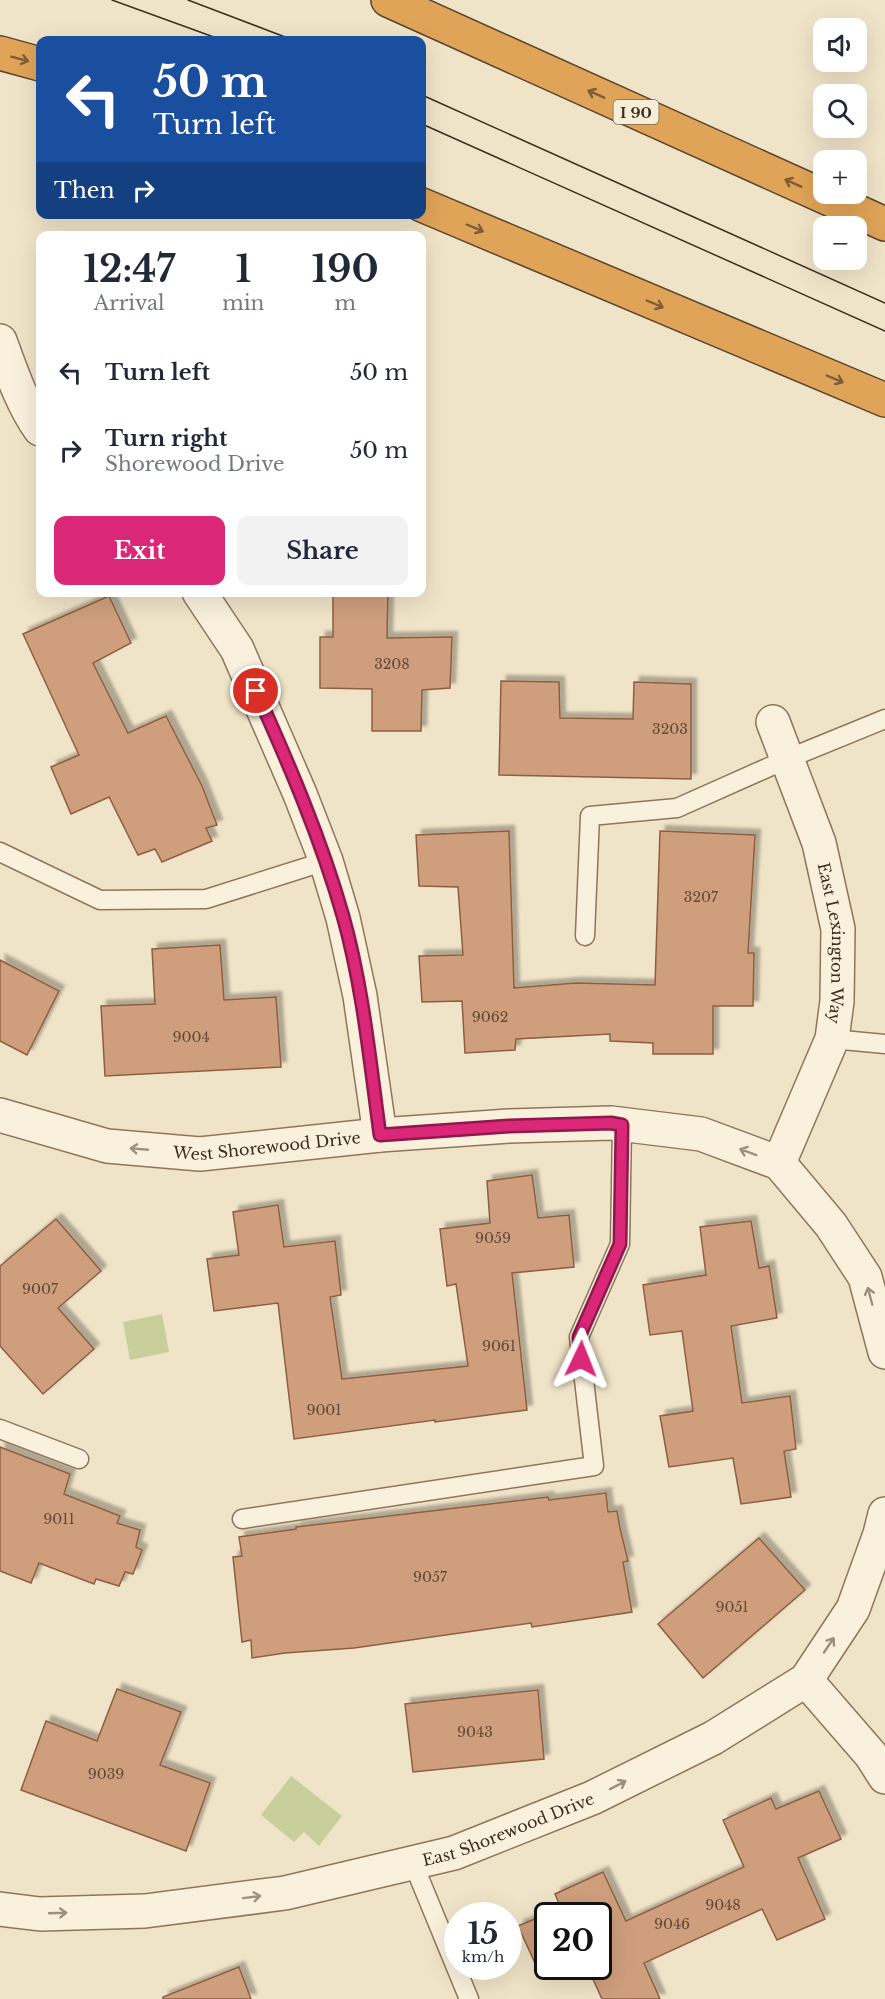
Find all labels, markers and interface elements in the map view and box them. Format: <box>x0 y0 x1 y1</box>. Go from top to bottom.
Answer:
map controls <box>813 18 867 270</box>
button: sound <box>813 18 867 72</box>
one-way arrow <box>10 53 29 65</box>
text: 50 m <box>153 56 267 108</box>
icon: left <box>54 60 132 138</box>
button: search <box>813 84 867 138</box>
one-way arrow <box>588 88 606 100</box>
road number: I 90 <box>614 100 658 124</box>
text: Turn left <box>153 108 276 141</box>
button: + <box>813 150 867 204</box>
icon: right <box>127 174 160 207</box>
text: Then <box>54 177 115 204</box>
one-way arrow <box>785 177 803 188</box>
button: − <box>813 216 867 270</box>
one-way arrow <box>466 223 484 234</box>
text: 12:47 <box>83 247 175 292</box>
text: 1 <box>235 247 251 292</box>
text: 190 <box>312 247 379 292</box>
text: Arrival <box>94 291 165 315</box>
text: min <box>222 291 264 315</box>
text: m <box>334 291 356 315</box>
one-way arrow <box>646 299 664 310</box>
icon: left <box>54 356 87 389</box>
text: Turn left <box>105 359 210 386</box>
text: 50 m <box>350 359 408 386</box>
one-way arrow <box>825 374 844 385</box>
text: Turn right <box>105 425 227 452</box>
icon: right <box>54 434 87 467</box>
text: 50 m <box>350 437 408 464</box>
text: Shorewood Drive <box>105 452 285 476</box>
button: Exit <box>54 516 225 585</box>
button: Share <box>237 516 408 585</box>
house number: 3208 <box>374 655 410 673</box>
pin <box>230 665 281 716</box>
icon: arrive <box>239 674 272 707</box>
house number: 3203 <box>652 720 688 738</box>
street label: East Lexington Way <box>814 861 848 1026</box>
house number: 3207 <box>684 888 719 906</box>
house number: 9062 <box>472 1008 508 1026</box>
house number: 9004 <box>172 1028 210 1046</box>
street label: West Shorewood Drive <box>171 1127 362 1164</box>
one-way arrow <box>129 1143 149 1154</box>
one-way arrow <box>739 1145 758 1156</box>
house number: 9059 <box>475 1229 511 1247</box>
house number: 9007 <box>22 1280 59 1298</box>
one-way arrow <box>863 1287 875 1306</box>
position arrow <box>549 1327 613 1391</box>
house number: 9061 <box>482 1337 516 1355</box>
house number: 9001 <box>306 1401 342 1419</box>
house number: 9011 <box>43 1510 75 1528</box>
house number: 9057 <box>413 1568 448 1586</box>
house number: 9051 <box>715 1598 749 1616</box>
one-way arrow <box>823 1637 835 1653</box>
house number: 9043 <box>457 1723 493 1741</box>
house number: 9039 <box>88 1765 124 1783</box>
one-way arrow <box>608 1779 626 1791</box>
street label: East Shorewood Drive <box>420 1788 597 1870</box>
one-way arrow <box>242 1891 262 1902</box>
house number: 9048 <box>705 1896 741 1914</box>
speed limit sign: 20 <box>534 1902 612 1980</box>
one-way arrow <box>48 1907 68 1919</box>
text: 15 <box>468 1915 498 1952</box>
house number: 9046 <box>654 1915 690 1933</box>
text: km/h <box>462 1947 504 1966</box>

